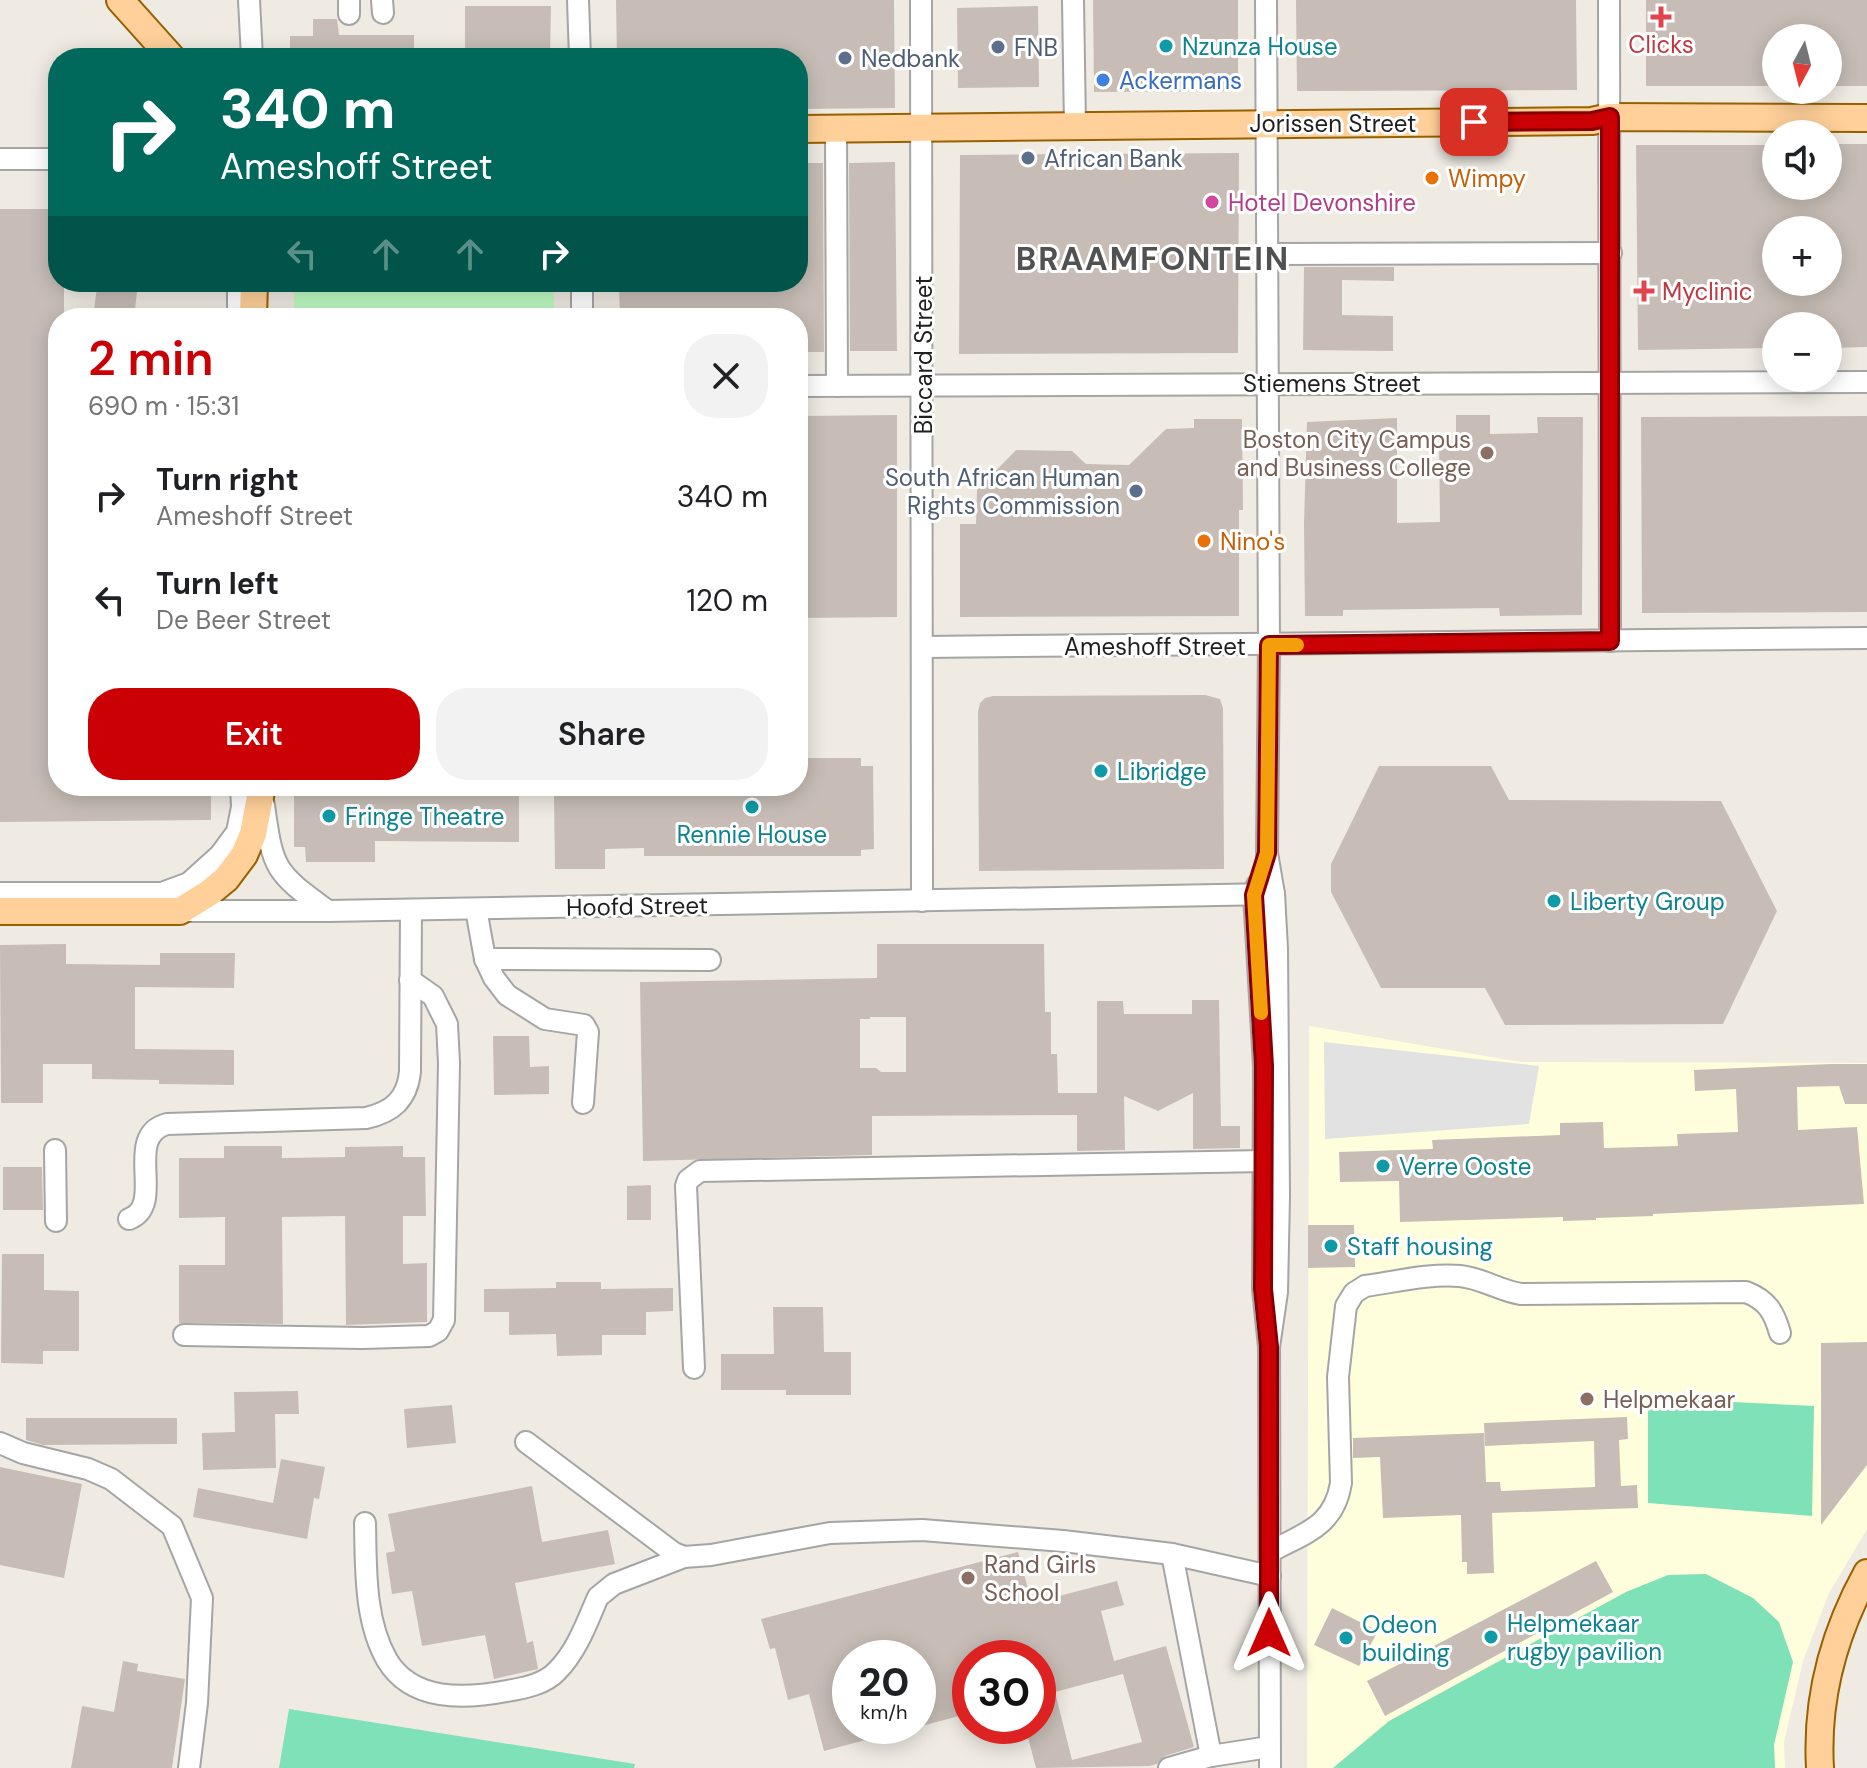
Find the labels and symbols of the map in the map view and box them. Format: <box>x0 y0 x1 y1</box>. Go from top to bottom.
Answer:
marker: Clicks <box>1652 8 1670 26</box>
north arrow <box>1762 24 1842 104</box>
place label: Clicks <box>1628 29 1694 60</box>
place label: Nzunza House <box>1182 31 1338 62</box>
place label: FNB <box>1014 32 1058 63</box>
marker: Nzunza House <box>1157 37 1175 55</box>
marker: FNB <box>989 38 1007 56</box>
place label: Nedbank <box>861 43 960 74</box>
marker: Nedbank <box>836 49 854 67</box>
place label: Ackermans <box>1119 65 1242 96</box>
marker: Ackermans <box>1094 71 1112 89</box>
pin <box>1440 88 1508 156</box>
street label: Jorissen Street <box>1250 108 1416 139</box>
place label: African Bank <box>1044 143 1183 174</box>
marker: African Bank <box>1019 149 1037 167</box>
place label: Wimpy <box>1448 163 1526 194</box>
marker: Wimpy <box>1423 169 1441 187</box>
place label: Hotel Devonshire <box>1228 187 1416 218</box>
marker: Hotel Devonshire <box>1203 193 1221 211</box>
district label: BRAAMFONTEIN <box>1016 238 1290 280</box>
street label: Biccard Street <box>908 276 939 434</box>
place label: Myclinic <box>1662 276 1753 307</box>
marker: Myclinic <box>1633 280 1655 302</box>
street label: Stiemens Street <box>1243 368 1421 399</box>
place label: Boston City Campus and Business College <box>1237 424 1471 483</box>
marker: Boston City Campus and Business College <box>1478 444 1496 462</box>
place label: South African Human Rights Commission <box>885 462 1120 521</box>
marker: South African Human Rights Commission <box>1127 482 1145 500</box>
place label: Nino's <box>1220 526 1285 557</box>
marker: Nino's <box>1195 532 1213 550</box>
street label: Ameshoff Street <box>1064 631 1246 662</box>
place label: Libridge <box>1117 756 1207 787</box>
marker: Libridge <box>1092 762 1110 780</box>
marker: Rennie House <box>743 798 761 816</box>
place label: Fringe Theatre <box>345 801 504 832</box>
marker: Fringe Theatre <box>320 807 338 825</box>
place label: Rennie House <box>677 819 827 850</box>
place label: Liberty Group <box>1570 886 1725 917</box>
street label: Hoofd Street <box>566 889 708 923</box>
marker: Liberty Group <box>1545 892 1563 910</box>
place label: Verre Ooste <box>1399 1151 1531 1182</box>
marker: Verre Ooste <box>1374 1157 1392 1175</box>
place label: Staff housing <box>1347 1231 1493 1262</box>
marker: Staff housing <box>1322 1237 1340 1255</box>
place label: Helpmekaar <box>1603 1384 1735 1415</box>
marker: Helpmekaar <box>1578 1390 1596 1408</box>
place label: Rand Girls School <box>984 1549 1096 1608</box>
marker: Rand Girls School <box>959 1569 977 1587</box>
position arrow <box>1227 1591 1311 1675</box>
place label: Helpmekaar rugby pavilion <box>1507 1608 1662 1667</box>
place label: Odeon building <box>1362 1609 1450 1668</box>
marker: Helpmekaar rugby pavilion <box>1482 1628 1500 1646</box>
marker: Odeon building <box>1337 1629 1355 1647</box>
speed limit sign: 30 <box>952 1640 1056 1744</box>

